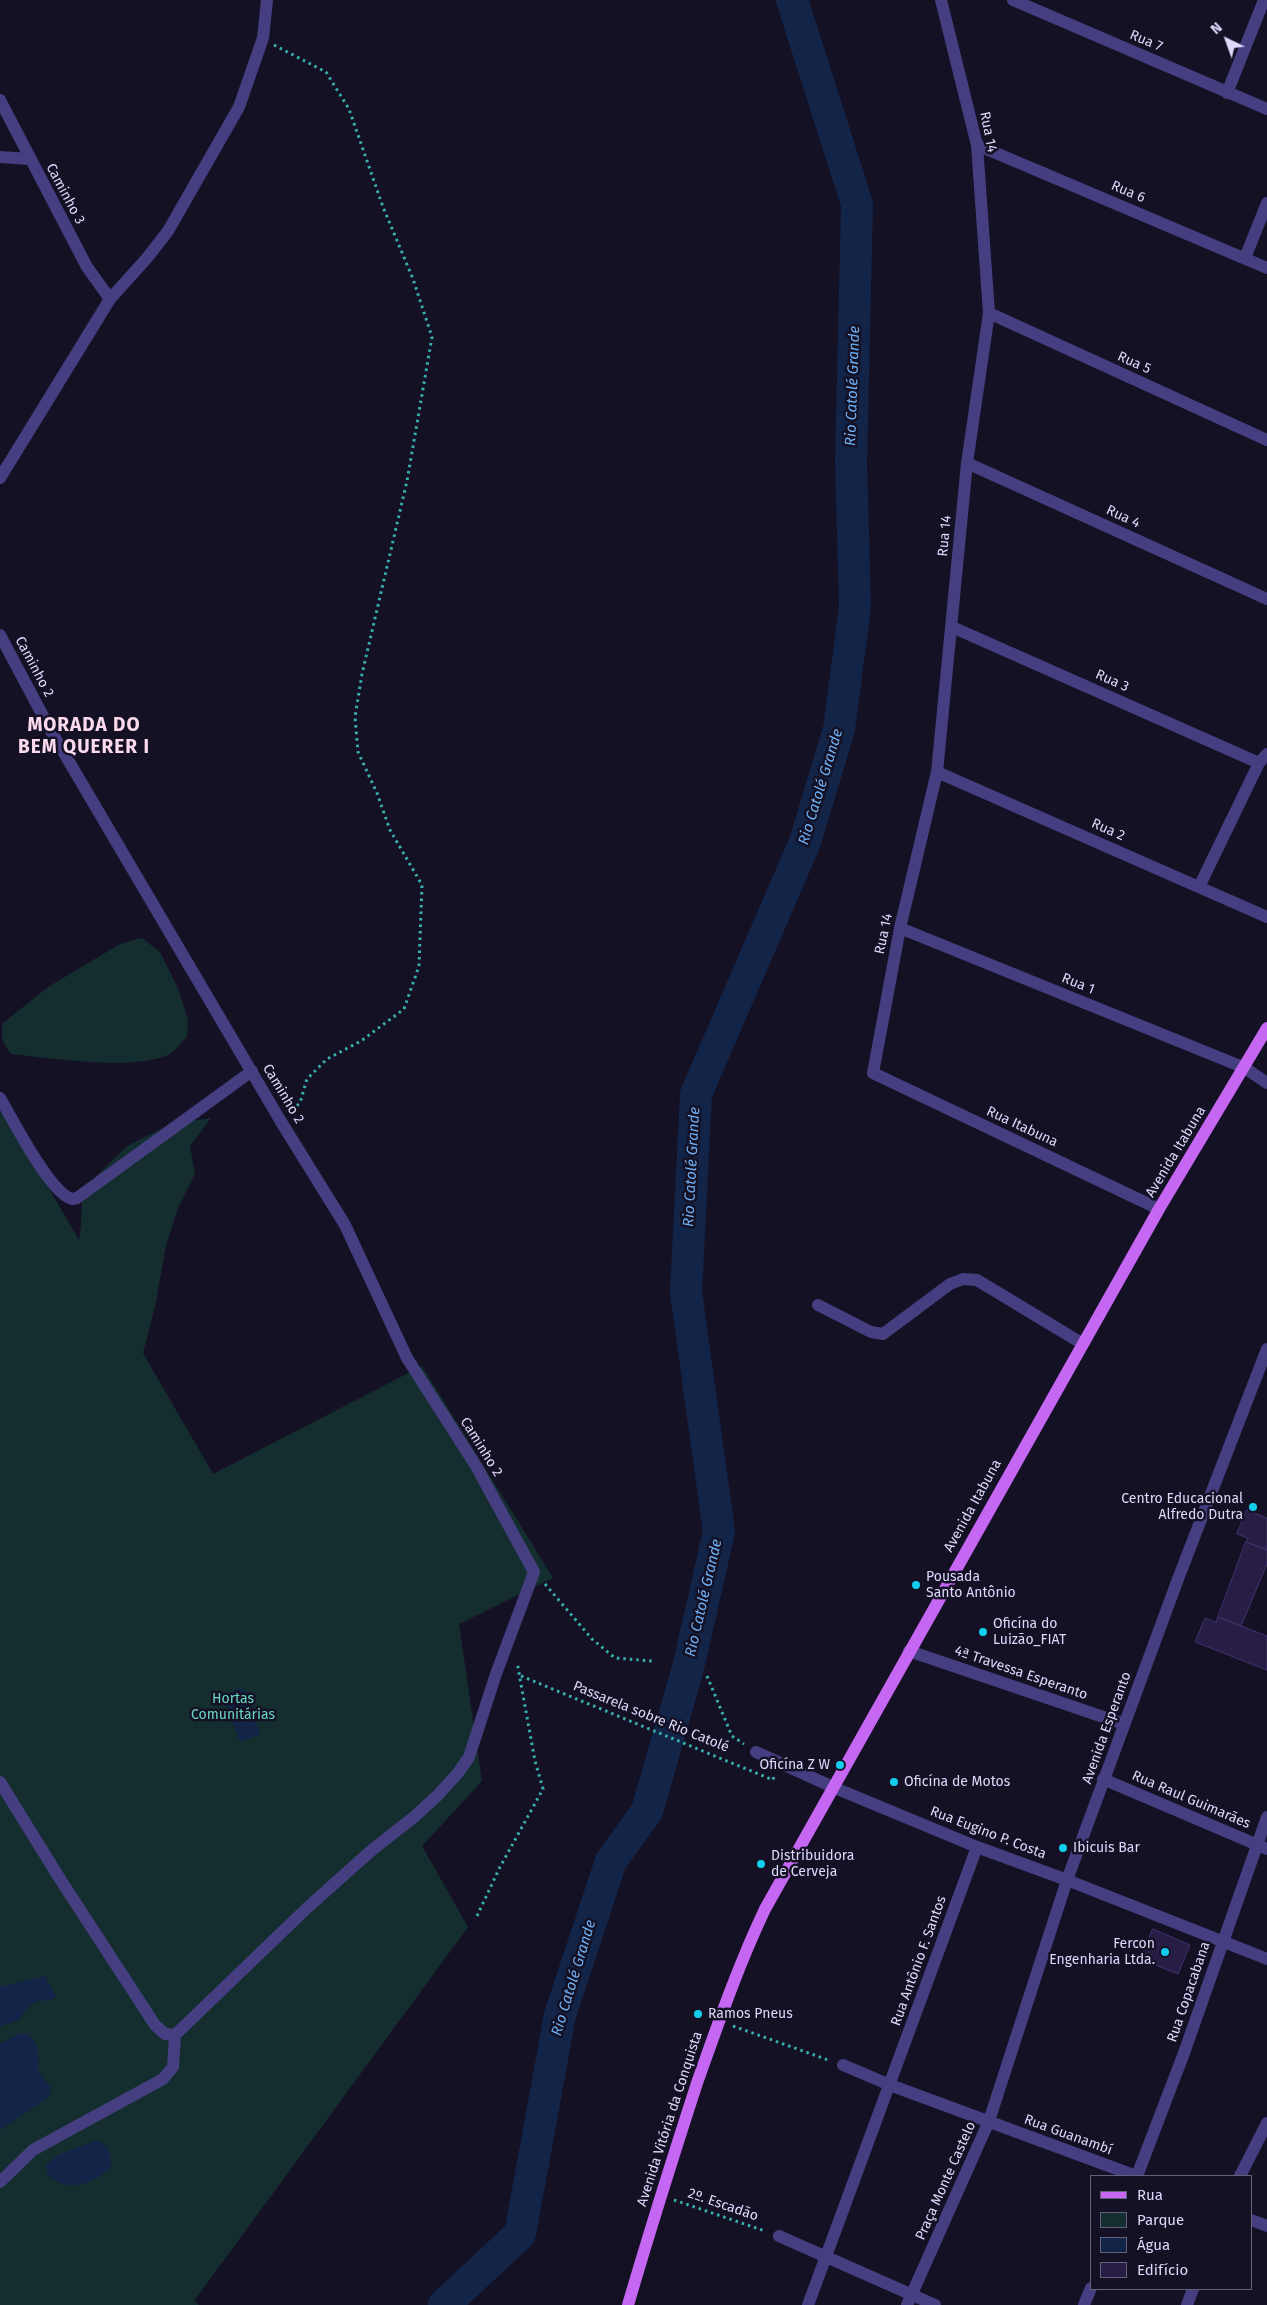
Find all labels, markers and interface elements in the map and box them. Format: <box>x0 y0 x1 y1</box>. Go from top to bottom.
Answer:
north arrow <box>1202 15 1252 65</box>
text: N <box>1207 19 1226 38</box>
street label: Rua 7 <box>1127 27 1165 55</box>
street label: Rua 14 <box>976 110 1000 154</box>
street label: Caminho 3 <box>42 161 88 227</box>
street label: Rua 6 <box>1108 177 1148 207</box>
water label: Rio Catolé Grande <box>842 326 864 446</box>
street label: Rua 5 <box>1115 348 1153 378</box>
street label: Rua 4 <box>1103 502 1143 532</box>
street label: Rua 14 <box>935 515 955 557</box>
street label: Caminho 2 <box>11 634 57 700</box>
street label: Rua 3 <box>1093 666 1131 696</box>
district label: MORADA DO BEM QUERER I <box>16 715 152 759</box>
water label: Rio Catolé Grande <box>795 727 847 847</box>
street label: Rua 2 <box>1089 815 1127 845</box>
street label: Rua 14 <box>871 912 897 956</box>
street label: Rua 1 <box>1059 970 1097 998</box>
street label: Caminho 2 <box>259 1061 307 1127</box>
street label: Rua Itabuna <box>984 1103 1060 1151</box>
street label: Avenida Itabuna <box>1142 1103 1210 1201</box>
water label: Rio Catolé Grande <box>680 1106 704 1228</box>
street label: Caminho 2 <box>456 1414 506 1480</box>
street label: Avenida Itabuna <box>941 1457 1005 1555</box>
place label: Centro Educacional Alfredo Dutra <box>1121 1491 1243 1524</box>
marker: Centro Educacional Alfredo Dutra <box>1247 1501 1259 1513</box>
water label: Rio Catolé Grande <box>682 1537 726 1659</box>
place label: Pousada Santo Antônio <box>926 1569 1016 1601</box>
marker: Pousada Santo Antônio <box>910 1579 922 1591</box>
place label: Oficína do Luizão_FIAT <box>993 1616 1066 1648</box>
marker: Oficína do Luizão_FIAT <box>977 1626 989 1638</box>
street label: 4ª Travessa Esperanto <box>952 1642 1090 1704</box>
street label: Avenida Esperanto <box>1079 1670 1135 1786</box>
street label: Passarela sobre Rio Catolé <box>570 1678 732 1756</box>
park label: Hortas Comunitárias <box>191 1691 275 1724</box>
place label: Oficína Z W <box>760 1757 830 1773</box>
marker: Oficína Z W <box>834 1759 846 1771</box>
street label: Rua Raul Guimarães <box>1129 1767 1253 1833</box>
place label: Oficína de Motos <box>904 1774 1010 1790</box>
marker: Oficína de Motos <box>888 1776 900 1788</box>
street label: Rua Eugino P. Costa <box>928 1803 1048 1863</box>
place label: Ibicuis Bar <box>1073 1840 1140 1856</box>
marker: Ibicuis Bar <box>1057 1842 1069 1854</box>
place label: Distribuidora de Cerveja <box>771 1848 854 1880</box>
marker: Distribuidora de Cerveja <box>755 1858 767 1870</box>
street label: Rua Antônio F. Santos <box>888 1894 950 2028</box>
water label: Rio Catolé Grande <box>548 1918 600 2038</box>
place label: Fercon Engenharia Ltda. <box>1049 1936 1155 1968</box>
street label: Rua Copacabana <box>1164 1940 1214 2044</box>
marker: Fercon Engenharia Ltda. <box>1159 1946 1171 1958</box>
place label: Ramos Pneus <box>708 2006 793 2022</box>
marker: Ramos Pneus <box>692 2008 704 2020</box>
street label: Avenida Vitória da Conquista <box>634 2029 706 2209</box>
street label: Rua Guanambí <box>1022 2111 1114 2159</box>
street label: Praça Monte Castelo <box>912 2119 980 2243</box>
legend <box>1090 2175 1252 2290</box>
street label: 2º. Escadão <box>686 2185 760 2225</box>
text: Rua <box>1137 2186 1163 2204</box>
text: Parque <box>1137 2211 1184 2229</box>
text: Água <box>1137 2236 1170 2254</box>
text: Edifício <box>1137 2261 1188 2279</box>

